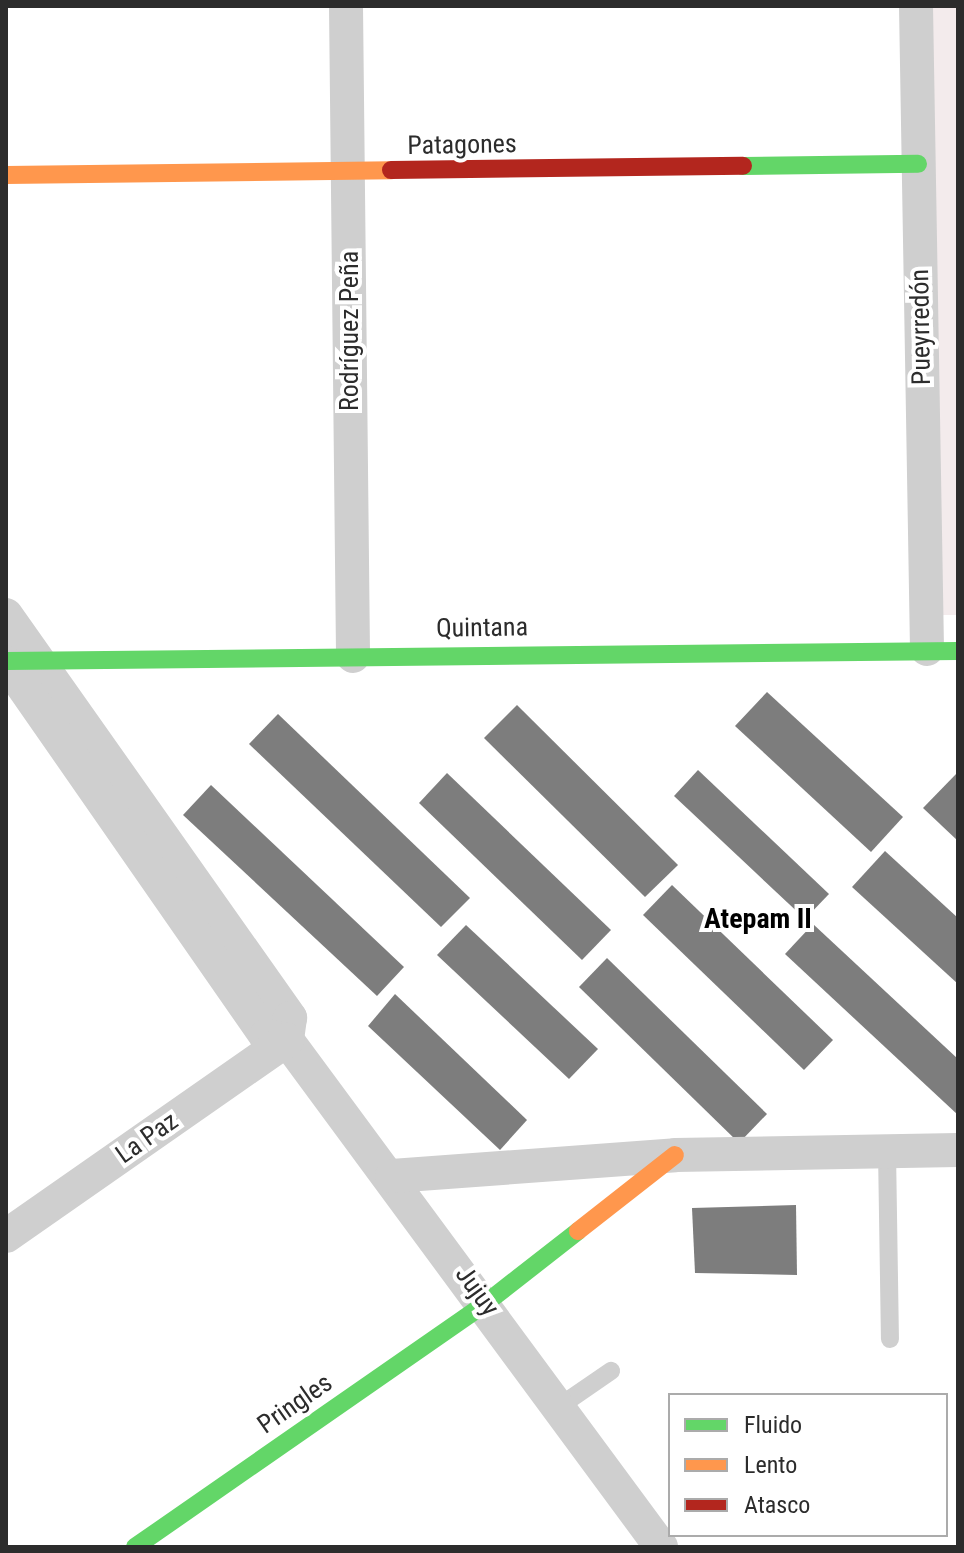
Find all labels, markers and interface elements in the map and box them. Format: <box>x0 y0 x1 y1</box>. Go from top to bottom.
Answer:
street label: Patagones <box>407 128 517 162</box>
street label: Rodríguez Peña <box>334 251 366 411</box>
street label: Pueyrredón <box>904 269 938 385</box>
street label: Quintana <box>436 612 528 644</box>
district label: Atepam II <box>704 902 812 936</box>
street label: La Paz <box>110 1105 184 1171</box>
street label: Jujuy <box>448 1260 506 1322</box>
street label: Pringles <box>252 1367 338 1441</box>
legend <box>668 1393 948 1537</box>
text: Fluido <box>744 1411 802 1439</box>
text: Lento <box>744 1451 797 1479</box>
text: Atasco <box>744 1491 810 1519</box>

